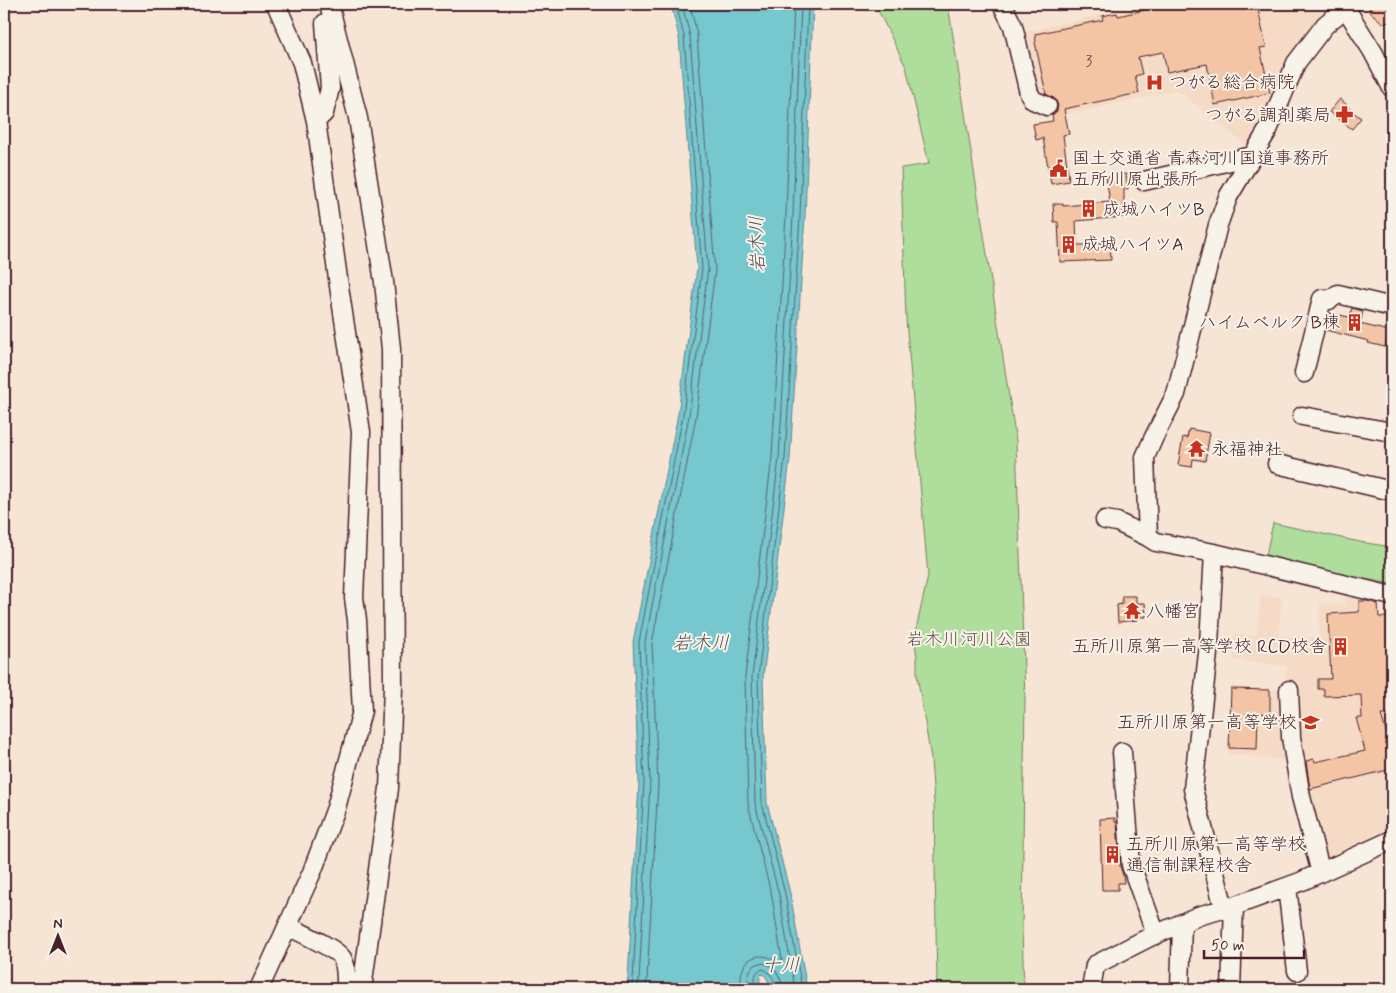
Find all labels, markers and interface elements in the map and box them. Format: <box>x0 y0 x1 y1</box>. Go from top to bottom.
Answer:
house number: 3 <box>1086 52 1093 72</box>
place label: つがる総合病院 <box>1169 71 1295 95</box>
hospital icon: つがる総合病院 <box>1145 72 1165 92</box>
place label: つがる調剤薬局 <box>1205 104 1331 128</box>
pharmacy icon: つがる調剤薬局 <box>1335 105 1355 125</box>
place label: 国土交通省 青森河川国道事務所 五所川原出張所 <box>1072 147 1329 192</box>
public building icon: 国土交通省 青森河川国道事務所 五所川原出張所 <box>1048 158 1068 178</box>
place label: 成城ハイツB <box>1103 198 1204 222</box>
building icon: 成城ハイツB <box>1079 199 1099 219</box>
water label: 岩木川 <box>744 215 771 273</box>
place label: 成城ハイツA <box>1082 233 1184 257</box>
building icon: 成城ハイツA <box>1058 234 1078 254</box>
place label: ハイムベルク B棟 <box>1198 311 1340 335</box>
building icon: ハイムベルク B棟 <box>1344 312 1364 332</box>
place label: 永福神社 <box>1211 438 1283 462</box>
temple icon: 永福神社 <box>1187 439 1207 459</box>
place label: 八幡宮 <box>1146 600 1200 624</box>
temple icon: 八幡宮 <box>1122 601 1142 621</box>
park label: 岩木川河川公園 <box>906 628 1032 652</box>
water label: 岩木川 <box>672 631 730 656</box>
place label: 五所川原第一高等学校 RCD校舎 <box>1072 635 1327 659</box>
building icon: 五所川原第一高等学校 RCD校舎 <box>1331 636 1351 656</box>
place label: 五所川原第一高等学校 <box>1117 711 1297 735</box>
school or university icon: 五所川原第一高等学校 <box>1301 712 1321 732</box>
place label: 五所川原第一高等学校 通信制課程校舎 <box>1126 833 1306 878</box>
building icon: 五所川原第一高等学校 通信制課程校舎 <box>1102 844 1122 864</box>
north arrow <box>32 910 82 960</box>
text: N <box>53 915 63 933</box>
scale bar <box>1204 928 1304 960</box>
text: 50 m <box>1211 936 1245 956</box>
water label: 十川 <box>762 953 800 978</box>

